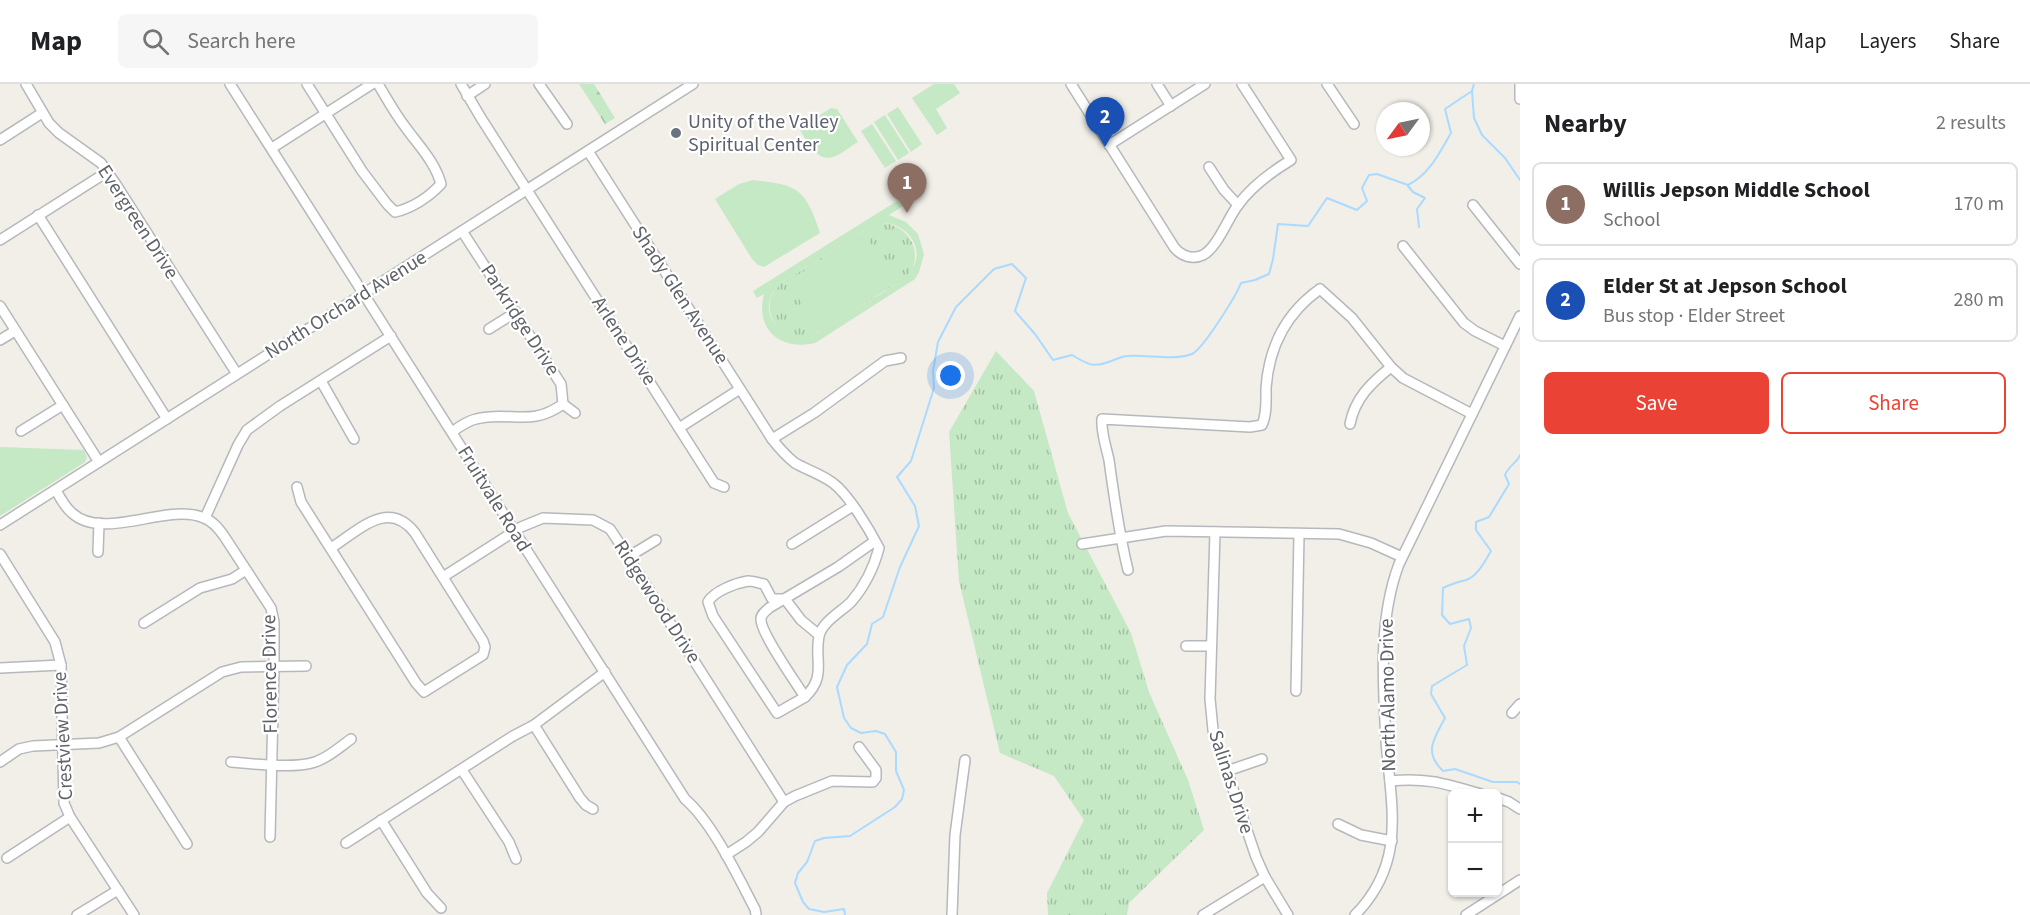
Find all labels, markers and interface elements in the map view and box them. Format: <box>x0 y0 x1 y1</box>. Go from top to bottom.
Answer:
search box <box>118 14 538 68</box>
text: Map <box>30 21 82 61</box>
icon: search <box>139 25 172 58</box>
text: Search here <box>187 25 296 57</box>
text: Map <box>1789 26 1826 56</box>
text: Layers <box>1859 26 1916 56</box>
text: Share <box>1949 26 2000 56</box>
pin: 2 <box>1086 98 1124 147</box>
north arrow <box>1376 102 1430 156</box>
text: Nearby <box>1544 105 1627 142</box>
place label: Unity of the Valley Spiritual Center <box>688 108 839 159</box>
text: 2 results <box>1936 109 2006 137</box>
marker: Unity of the Valley Spiritual Center <box>669 126 683 140</box>
street label: Evergreen Drive <box>91 159 186 285</box>
pin: 1 <box>888 164 926 213</box>
text: Willis Jepson Middle School <box>1603 174 1870 206</box>
text: 1 <box>1560 190 1571 218</box>
text: 170 m <box>1954 190 2004 218</box>
text: School <box>1603 206 1660 234</box>
street label: Shady Glen Avenue <box>625 220 735 370</box>
street label: North Orchard Avenue <box>260 244 432 366</box>
street label: Parkridge Drive <box>474 259 566 381</box>
text: Elder St at Jepson School <box>1603 270 1847 302</box>
text: 2 <box>1560 286 1571 314</box>
text: 280 m <box>1954 286 2004 314</box>
street label: Arlene Drive <box>585 291 663 391</box>
text: Bus stop · Elder Street <box>1603 302 1785 330</box>
your location <box>936 361 965 390</box>
button: Save <box>1544 372 1769 434</box>
button: Share <box>1781 372 2006 434</box>
street label: Fruitvale Road <box>450 441 538 557</box>
street label: Ridgewood Drive <box>607 535 707 669</box>
street label: Florence Drive <box>255 614 285 734</box>
street label: North Alamo Drive <box>1373 618 1403 772</box>
street label: Crestview Drive <box>46 671 80 801</box>
street label: Salinas Drive <box>1201 727 1261 838</box>
map controls <box>1448 789 1502 897</box>
button: + <box>1448 789 1502 843</box>
button: − <box>1448 843 1502 897</box>

